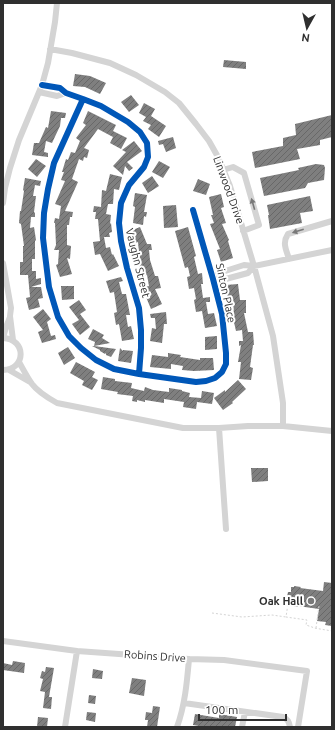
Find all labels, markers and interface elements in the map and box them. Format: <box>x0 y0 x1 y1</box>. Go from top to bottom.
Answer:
north arrow <box>287 8 327 48</box>
text: N <box>301 31 311 44</box>
street label: Linwood Drive <box>211 155 247 225</box>
one-way arrow <box>250 198 256 210</box>
street label: Vaughn Street <box>124 227 153 299</box>
one-way arrow <box>291 228 303 234</box>
street label: Sinton Place <box>214 262 238 324</box>
place label: Oak Hall <box>259 595 304 607</box>
marker: Oak Hall <box>306 596 316 606</box>
street label: Robins Drive <box>124 648 186 664</box>
scale bar <box>199 696 286 722</box>
text: 100 m <box>205 703 238 716</box>

